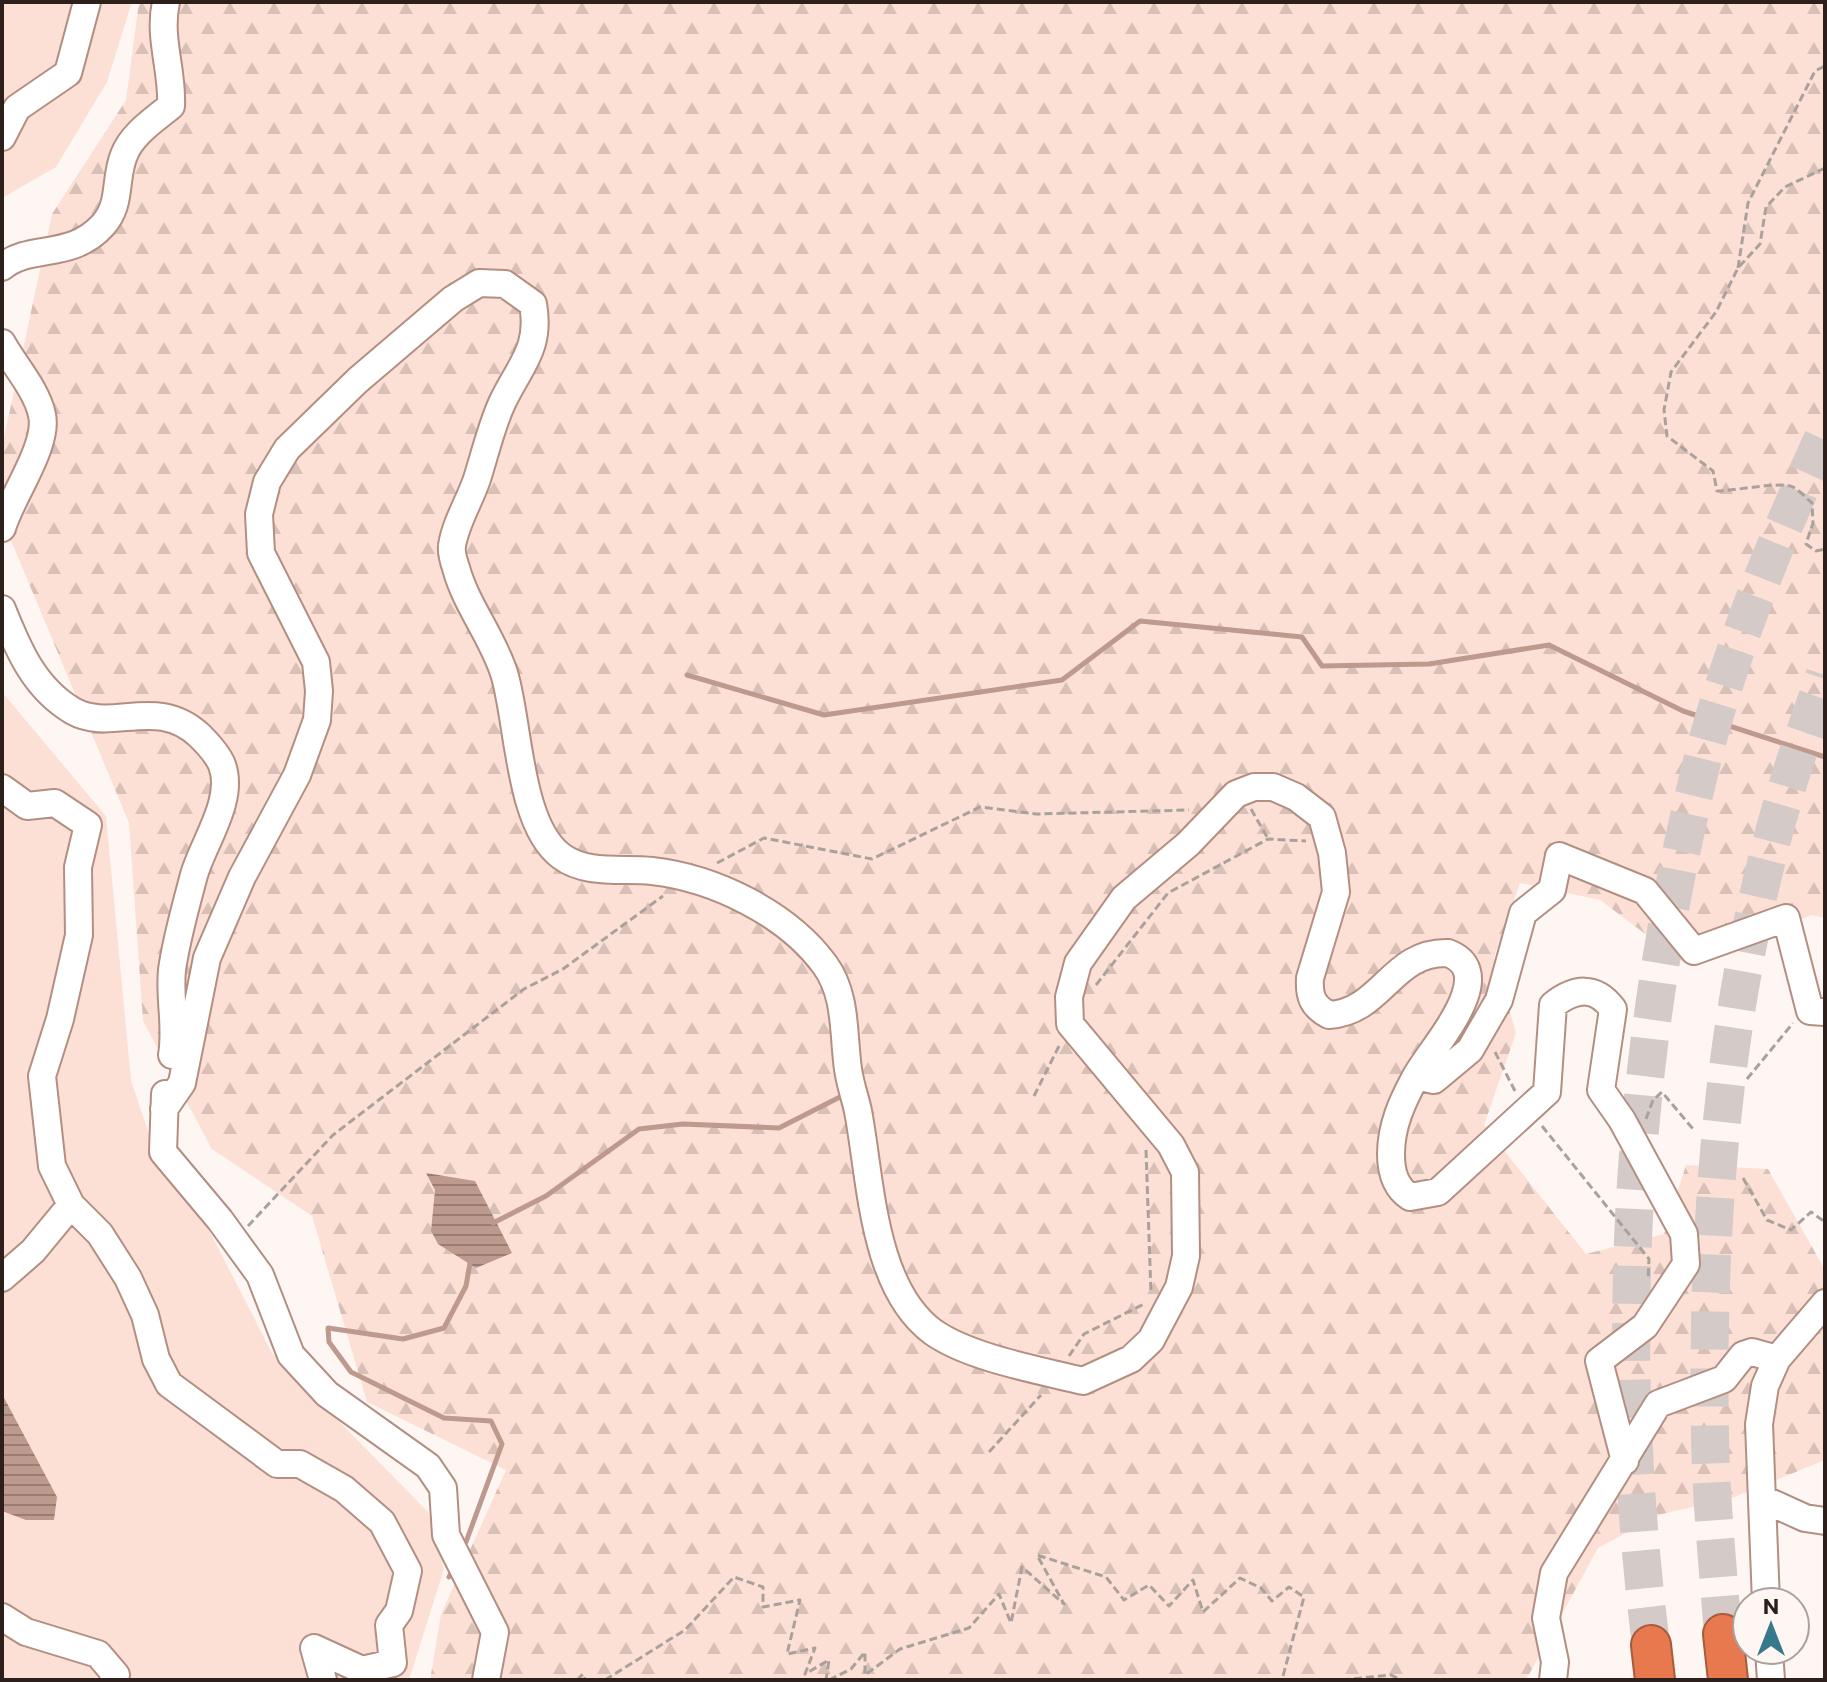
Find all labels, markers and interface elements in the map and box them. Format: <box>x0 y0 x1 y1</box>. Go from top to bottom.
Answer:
north arrow <box>1731 1586 1811 1666</box>
text: N <box>1763 1592 1779 1619</box>

